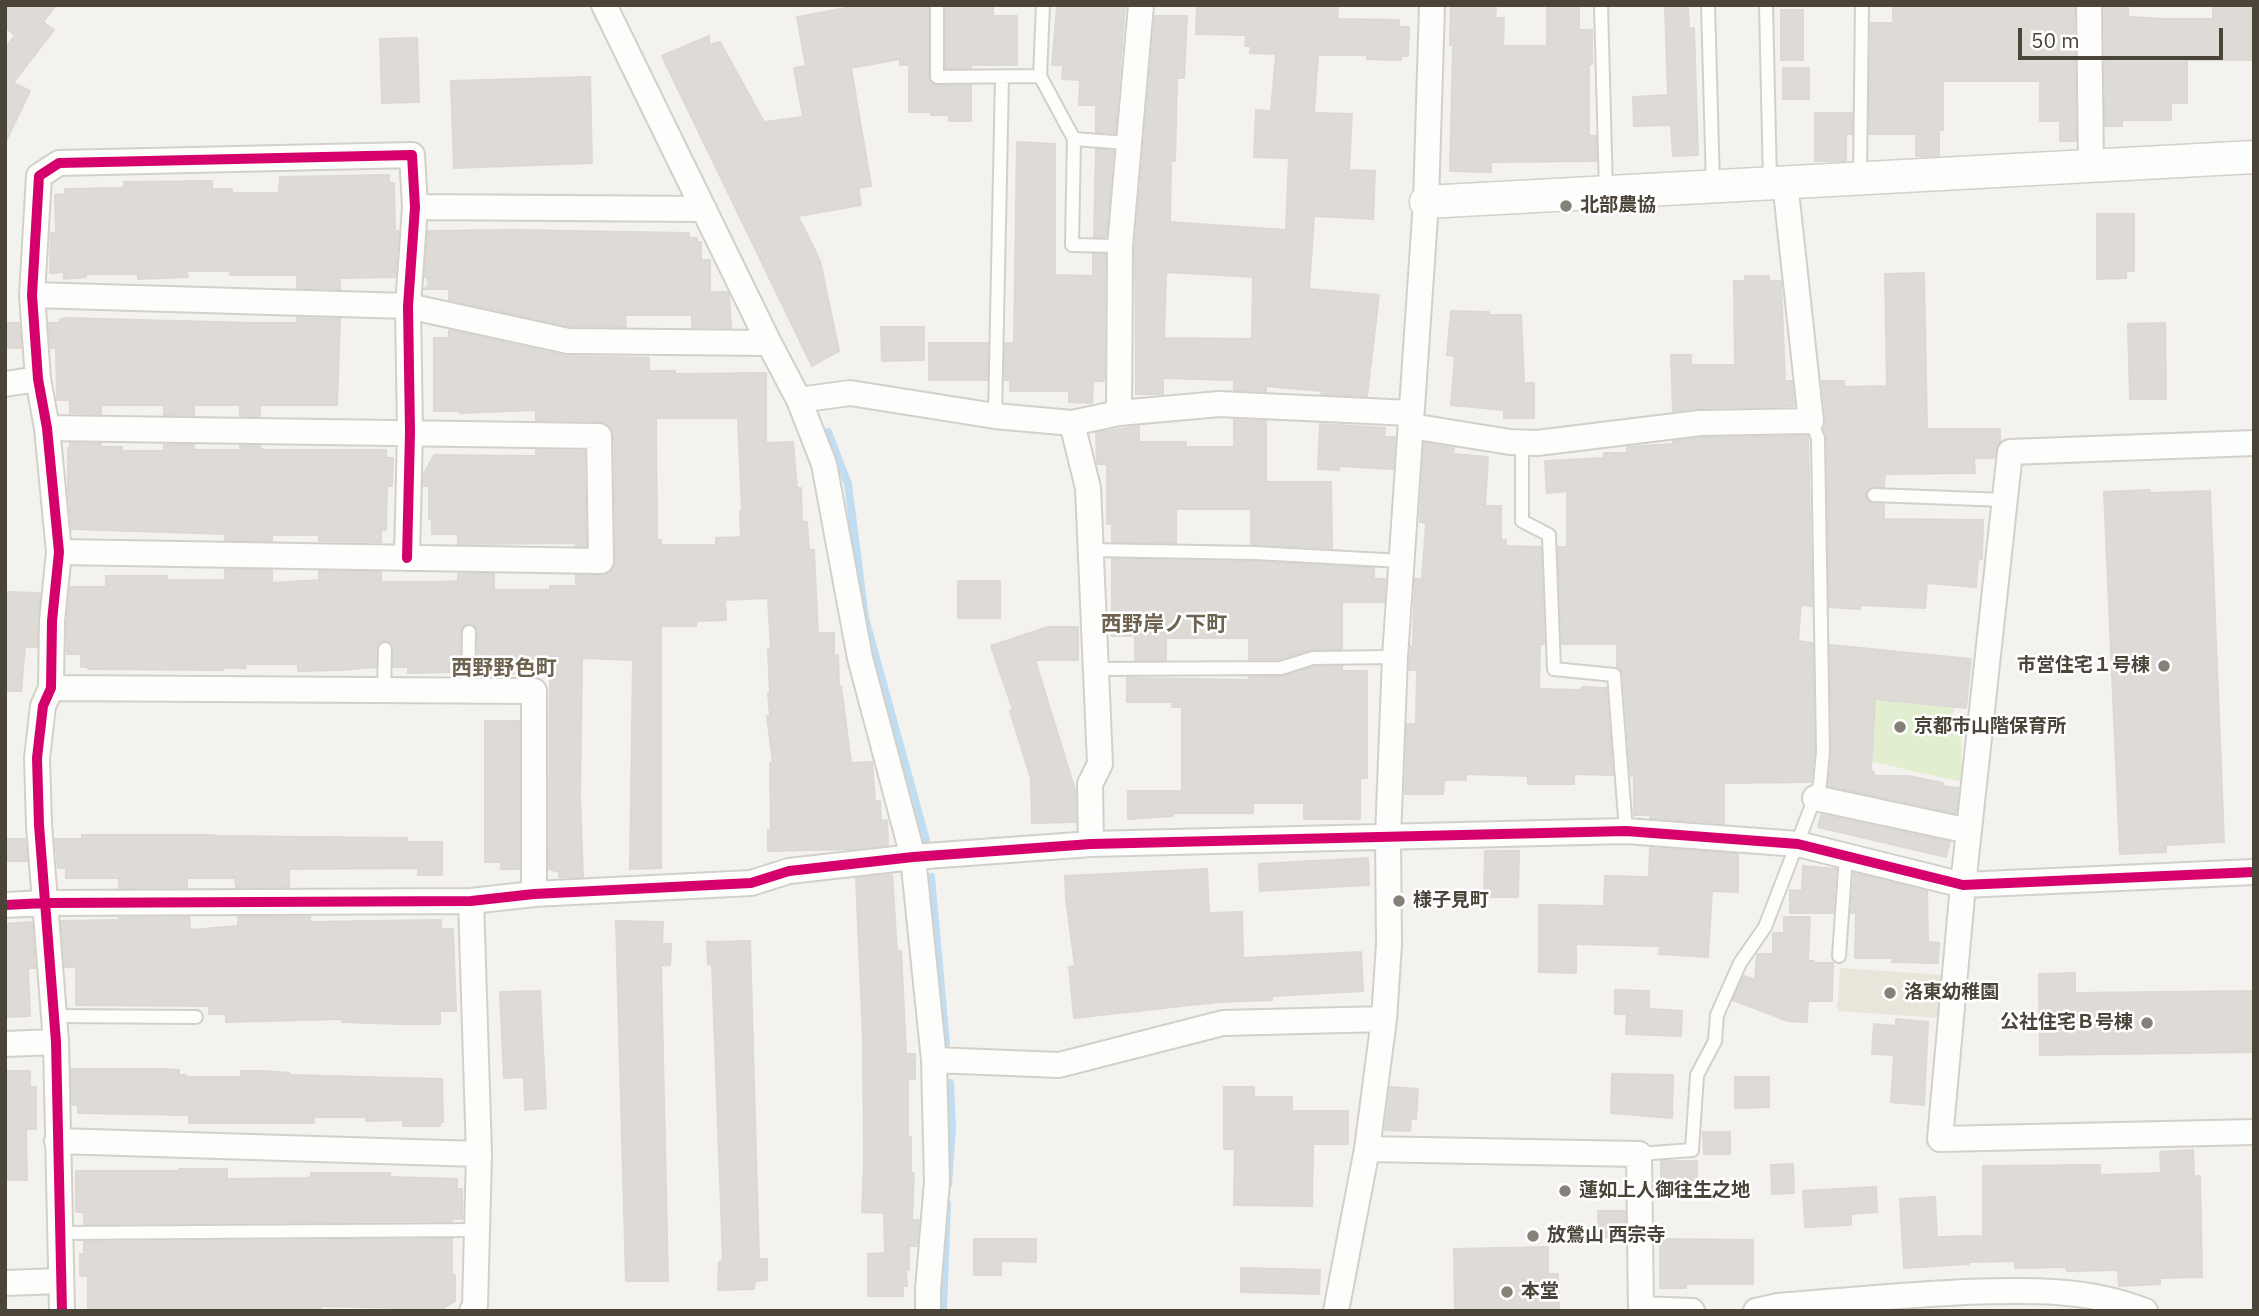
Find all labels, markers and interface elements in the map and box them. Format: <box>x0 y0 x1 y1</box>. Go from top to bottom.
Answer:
scale bar <box>2021 14 2226 58</box>
text: 50 m <box>2031 26 2080 54</box>
place label: 北部農協 <box>1580 195 1656 217</box>
marker: 北部農協 <box>1558 198 1574 214</box>
district label: 西野岸ノ下町 <box>1101 612 1227 638</box>
place label: 市営住宅１号棟 <box>2017 655 2150 677</box>
district label: 西野野色町 <box>452 656 556 682</box>
marker: 市営住宅１号棟 <box>2156 658 2172 674</box>
place label: 京都市山階保育所 <box>1914 716 2066 738</box>
marker: 京都市山階保育所 <box>1892 719 1908 735</box>
place label: 様子見町 <box>1413 890 1489 912</box>
marker: 様子見町 <box>1391 893 1407 909</box>
place label: 洛東幼稚園 <box>1904 982 1999 1004</box>
marker: 洛東幼稚園 <box>1882 985 1898 1001</box>
place label: 公社住宅Ｂ号棟 <box>2000 1012 2133 1034</box>
marker: 公社住宅Ｂ号棟 <box>2139 1015 2155 1031</box>
place label: 蓮如上人御往生之地 <box>1579 1180 1750 1202</box>
marker: 蓮如上人御往生之地 <box>1557 1183 1573 1199</box>
place label: 放鶯山 西宗寺 <box>1547 1225 1665 1247</box>
marker: 放鶯山 西宗寺 <box>1525 1228 1541 1244</box>
place label: 本堂 <box>1521 1281 1559 1303</box>
marker: 本堂 <box>1499 1284 1515 1300</box>

